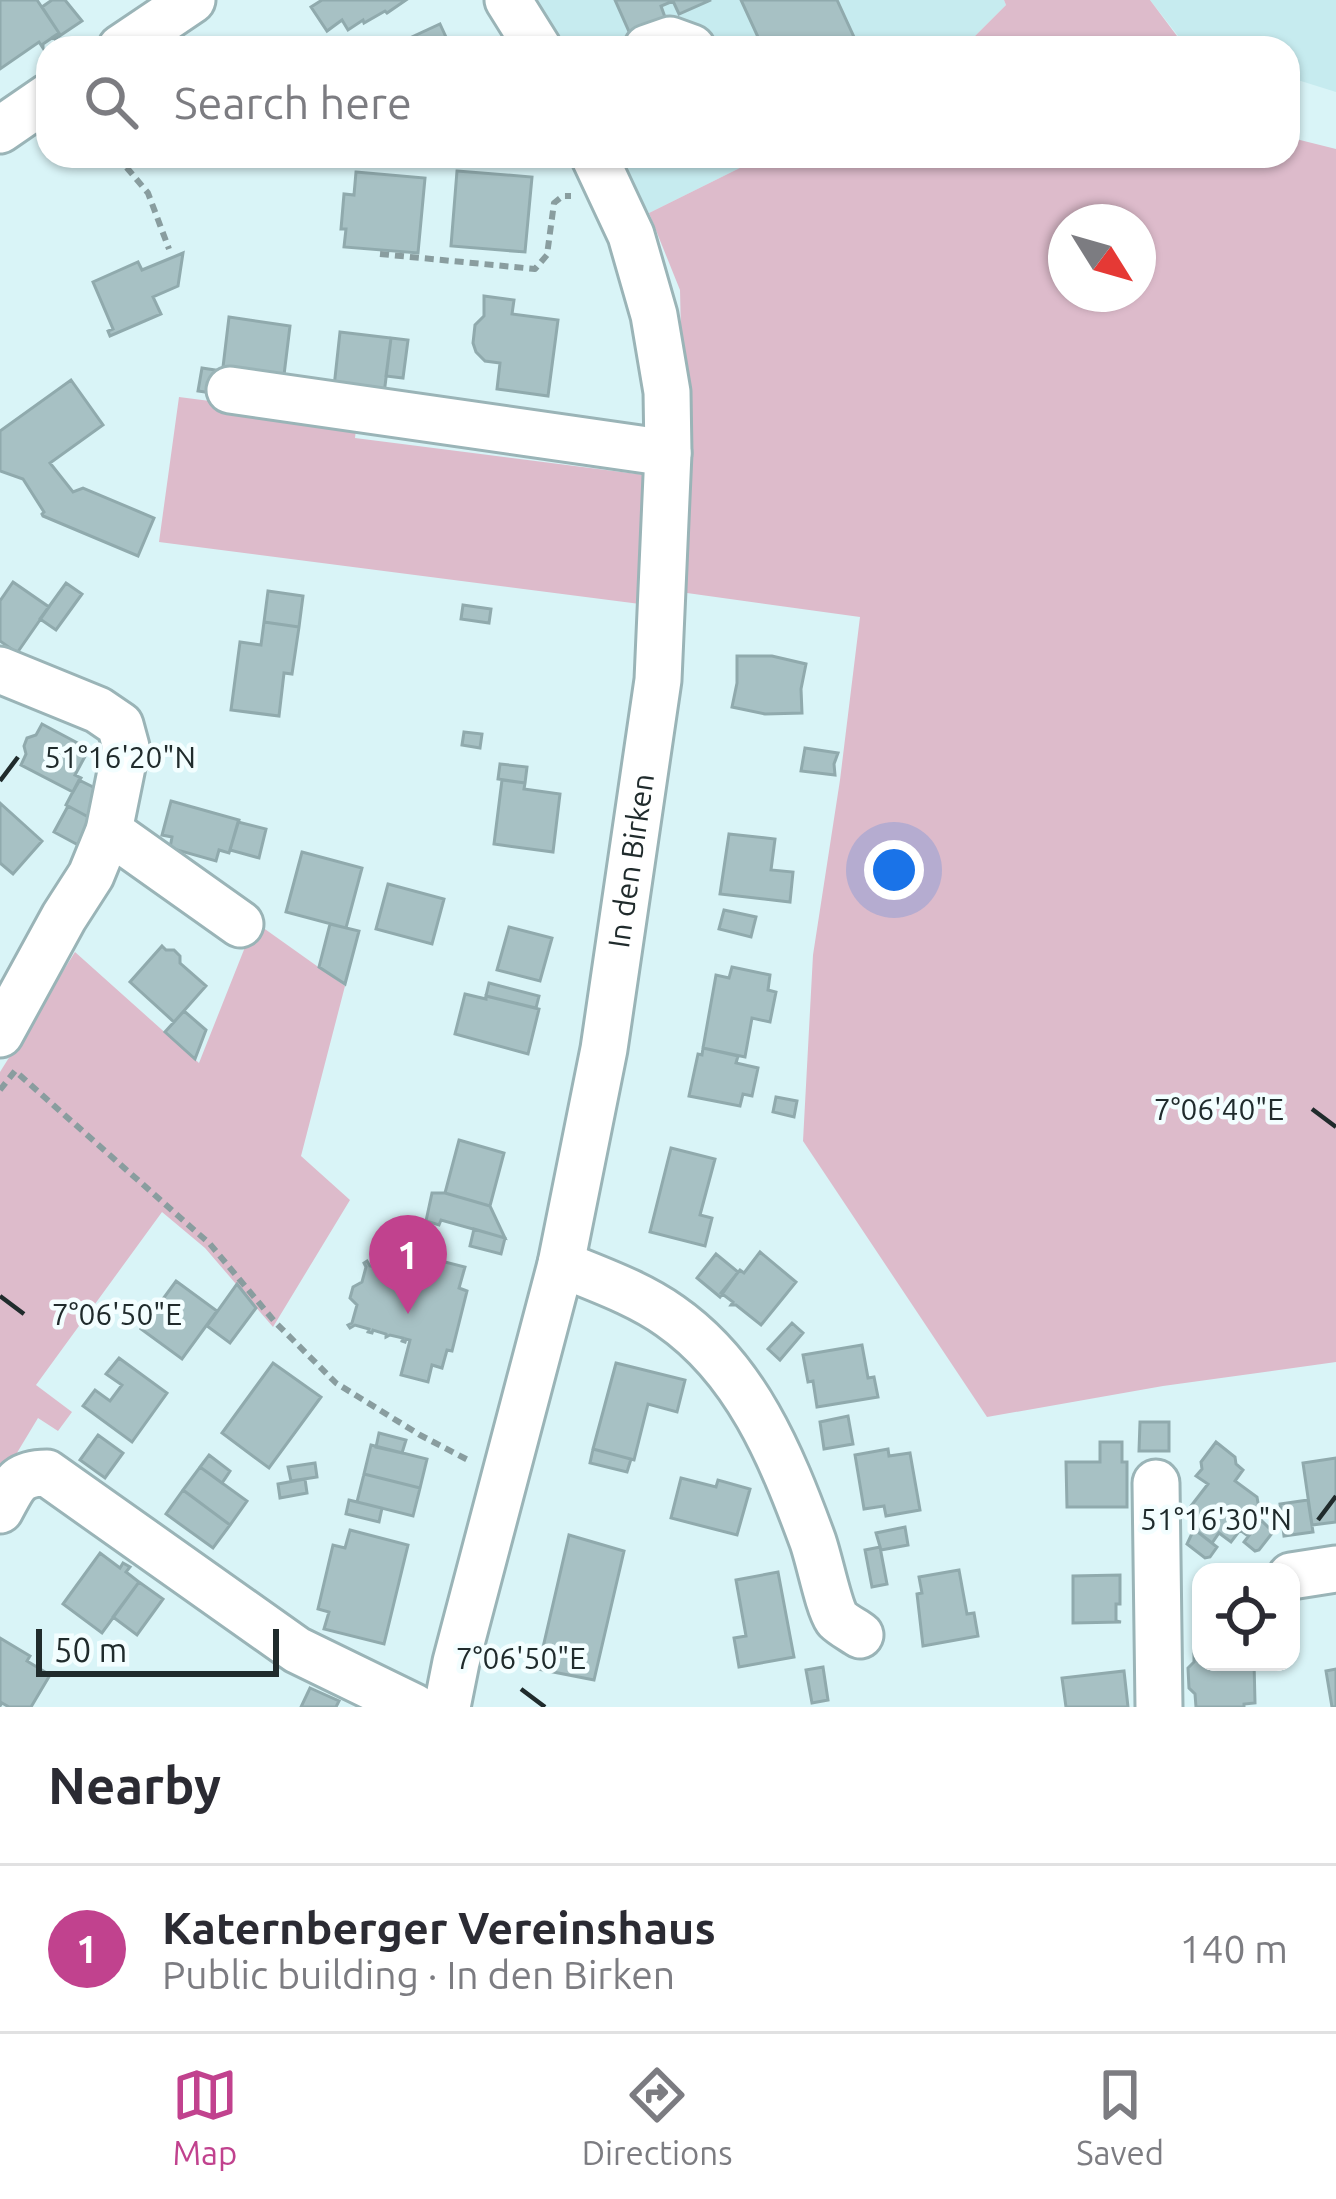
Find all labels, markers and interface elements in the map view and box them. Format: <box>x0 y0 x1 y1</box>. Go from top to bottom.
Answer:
search box <box>36 36 1300 168</box>
icon: search <box>78 69 144 135</box>
text: Search here <box>174 77 412 128</box>
north arrow <box>1048 204 1156 312</box>
text: 51°16'20"N <box>44 740 196 774</box>
street label: In den Birken <box>601 771 660 950</box>
your location <box>864 840 924 900</box>
text: 7°06'40"E <box>1154 1092 1284 1126</box>
pin: 1 <box>369 1215 447 1314</box>
text: 7°06'50"E <box>52 1297 182 1331</box>
text: 51°16'30"N <box>1140 1502 1292 1536</box>
map controls <box>1192 1563 1300 1671</box>
button: locate <box>1192 1563 1300 1671</box>
scale bar <box>36 1623 279 1676</box>
text: 50 m <box>54 1631 127 1668</box>
text: 7°06'50"E <box>456 1641 586 1675</box>
text: Nearby <box>48 1756 221 1814</box>
text: Katernberger Vereinshaus <box>162 1902 716 1953</box>
text: 1 <box>76 1927 98 1970</box>
text: 140 m <box>1179 1927 1288 1970</box>
text: Public building · In den Birken <box>162 1953 675 1996</box>
tab: Map <box>172 2062 238 2171</box>
tab: Directions <box>582 2062 732 2171</box>
tab: Saved <box>1076 2062 1164 2171</box>

